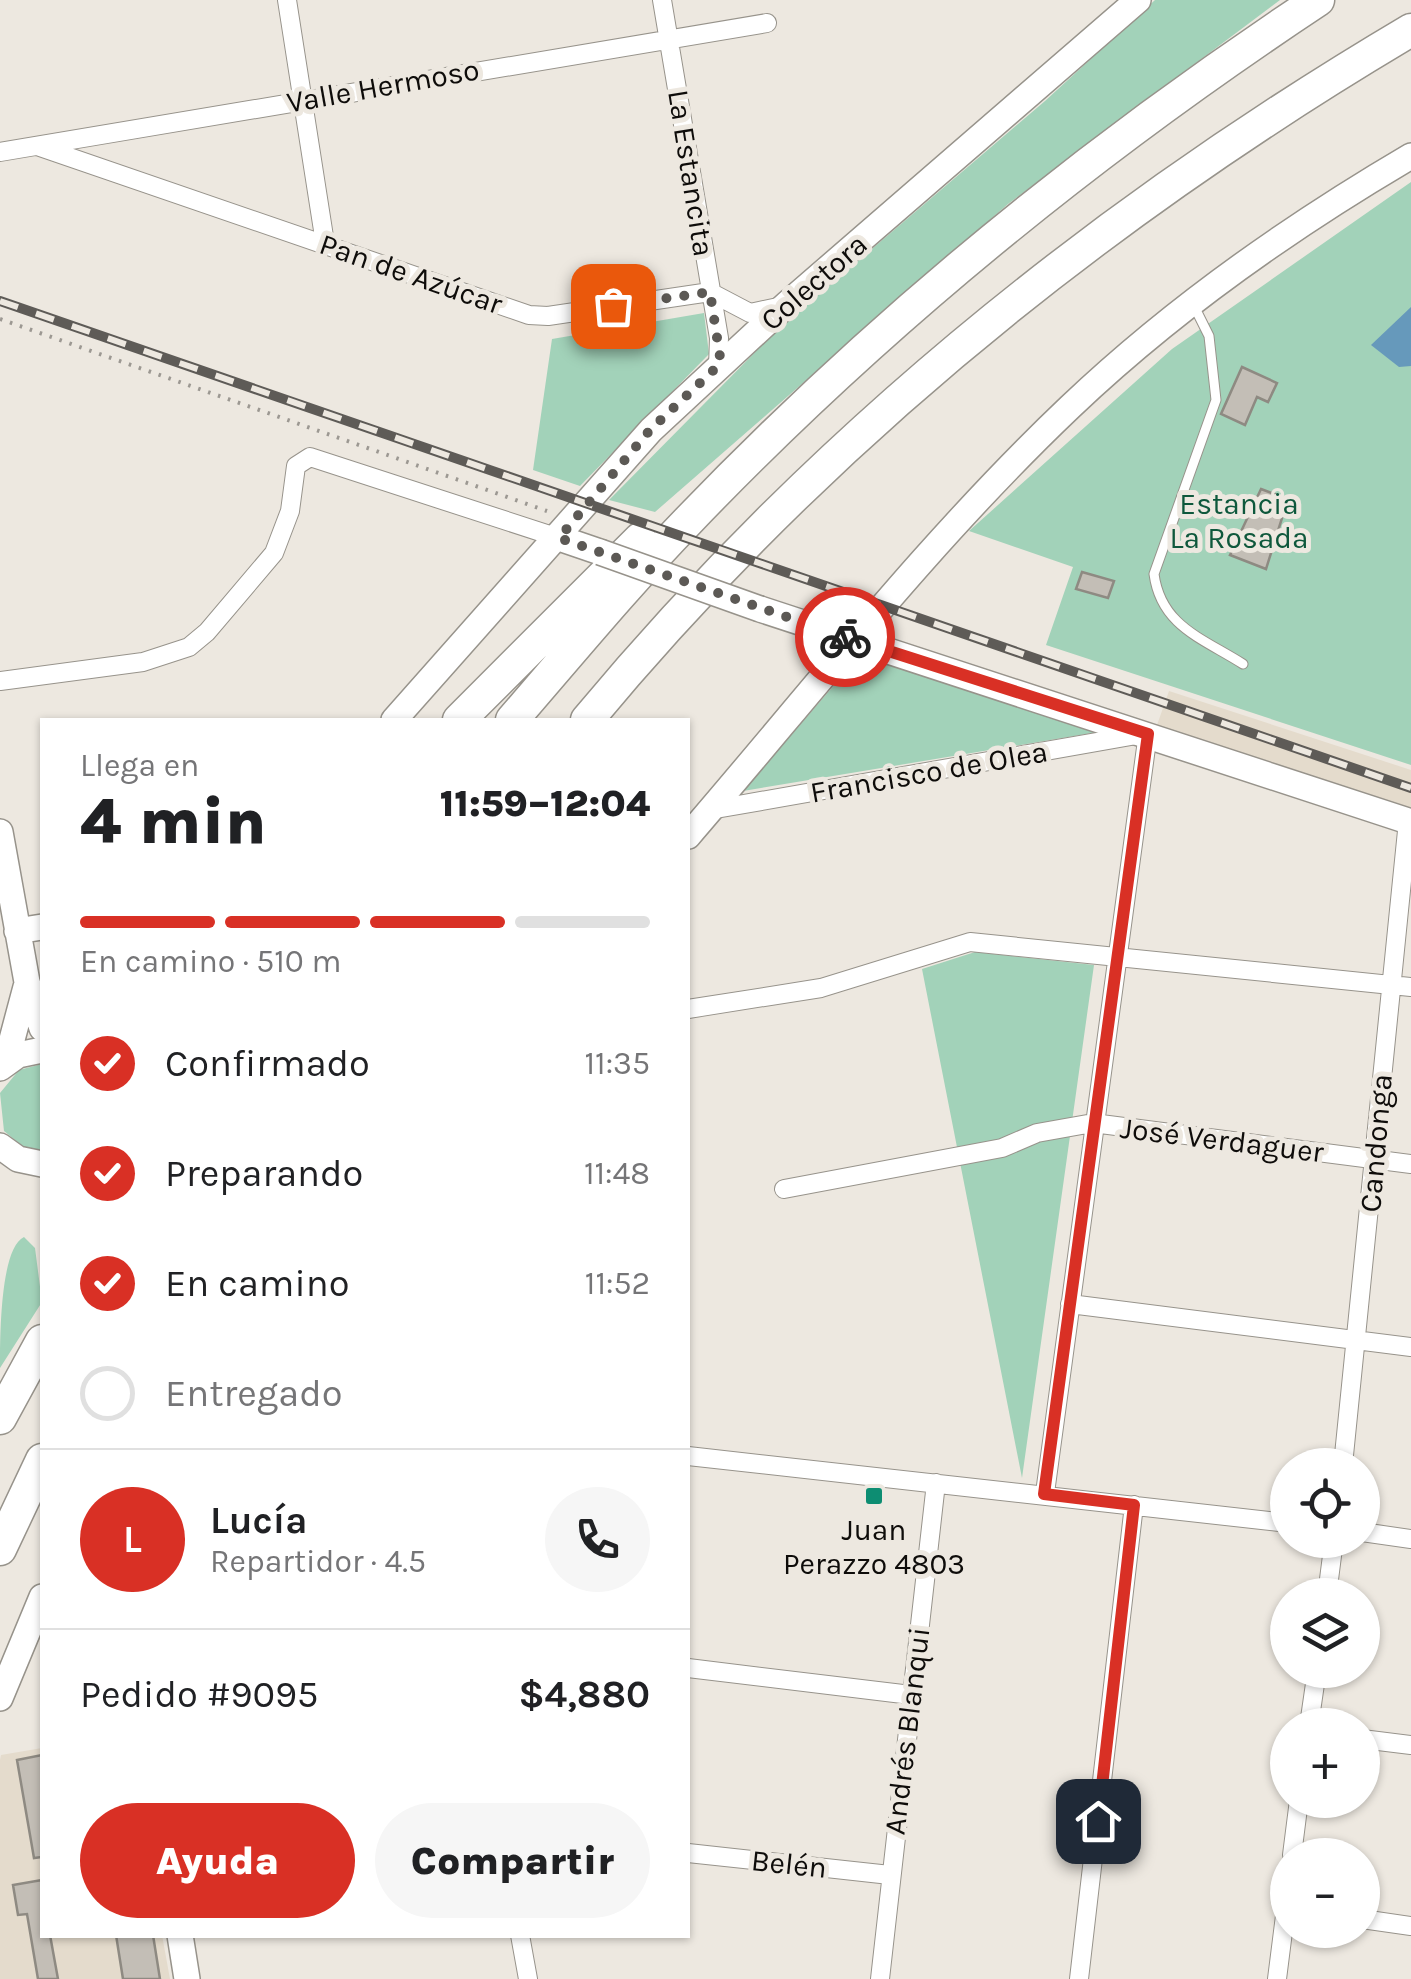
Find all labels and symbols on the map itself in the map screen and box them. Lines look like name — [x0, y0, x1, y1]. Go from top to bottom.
street label: Valle Hermoso — [284, 51, 482, 121]
street label: La Estancita — [660, 87, 722, 259]
street label: Pan de Azúcar — [315, 226, 507, 322]
street label: Colectora — [753, 226, 875, 338]
pin — [571, 264, 656, 349]
park label: Estancia La Rosada — [1169, 486, 1309, 556]
courier — [795, 587, 895, 687]
street label: Francisco de Olea — [808, 733, 1050, 811]
street label: Candonga — [1352, 1072, 1400, 1214]
street label: José Verdaguer — [1118, 1110, 1326, 1170]
marker: Juan Perazzo 4803 — [863, 1485, 885, 1507]
place label: Juan Perazzo 4803 — [783, 1512, 965, 1582]
street label: Andrés Blanqui — [876, 1625, 938, 1837]
pin — [1056, 1779, 1141, 1864]
street label: Belén — [749, 1842, 829, 1886]

